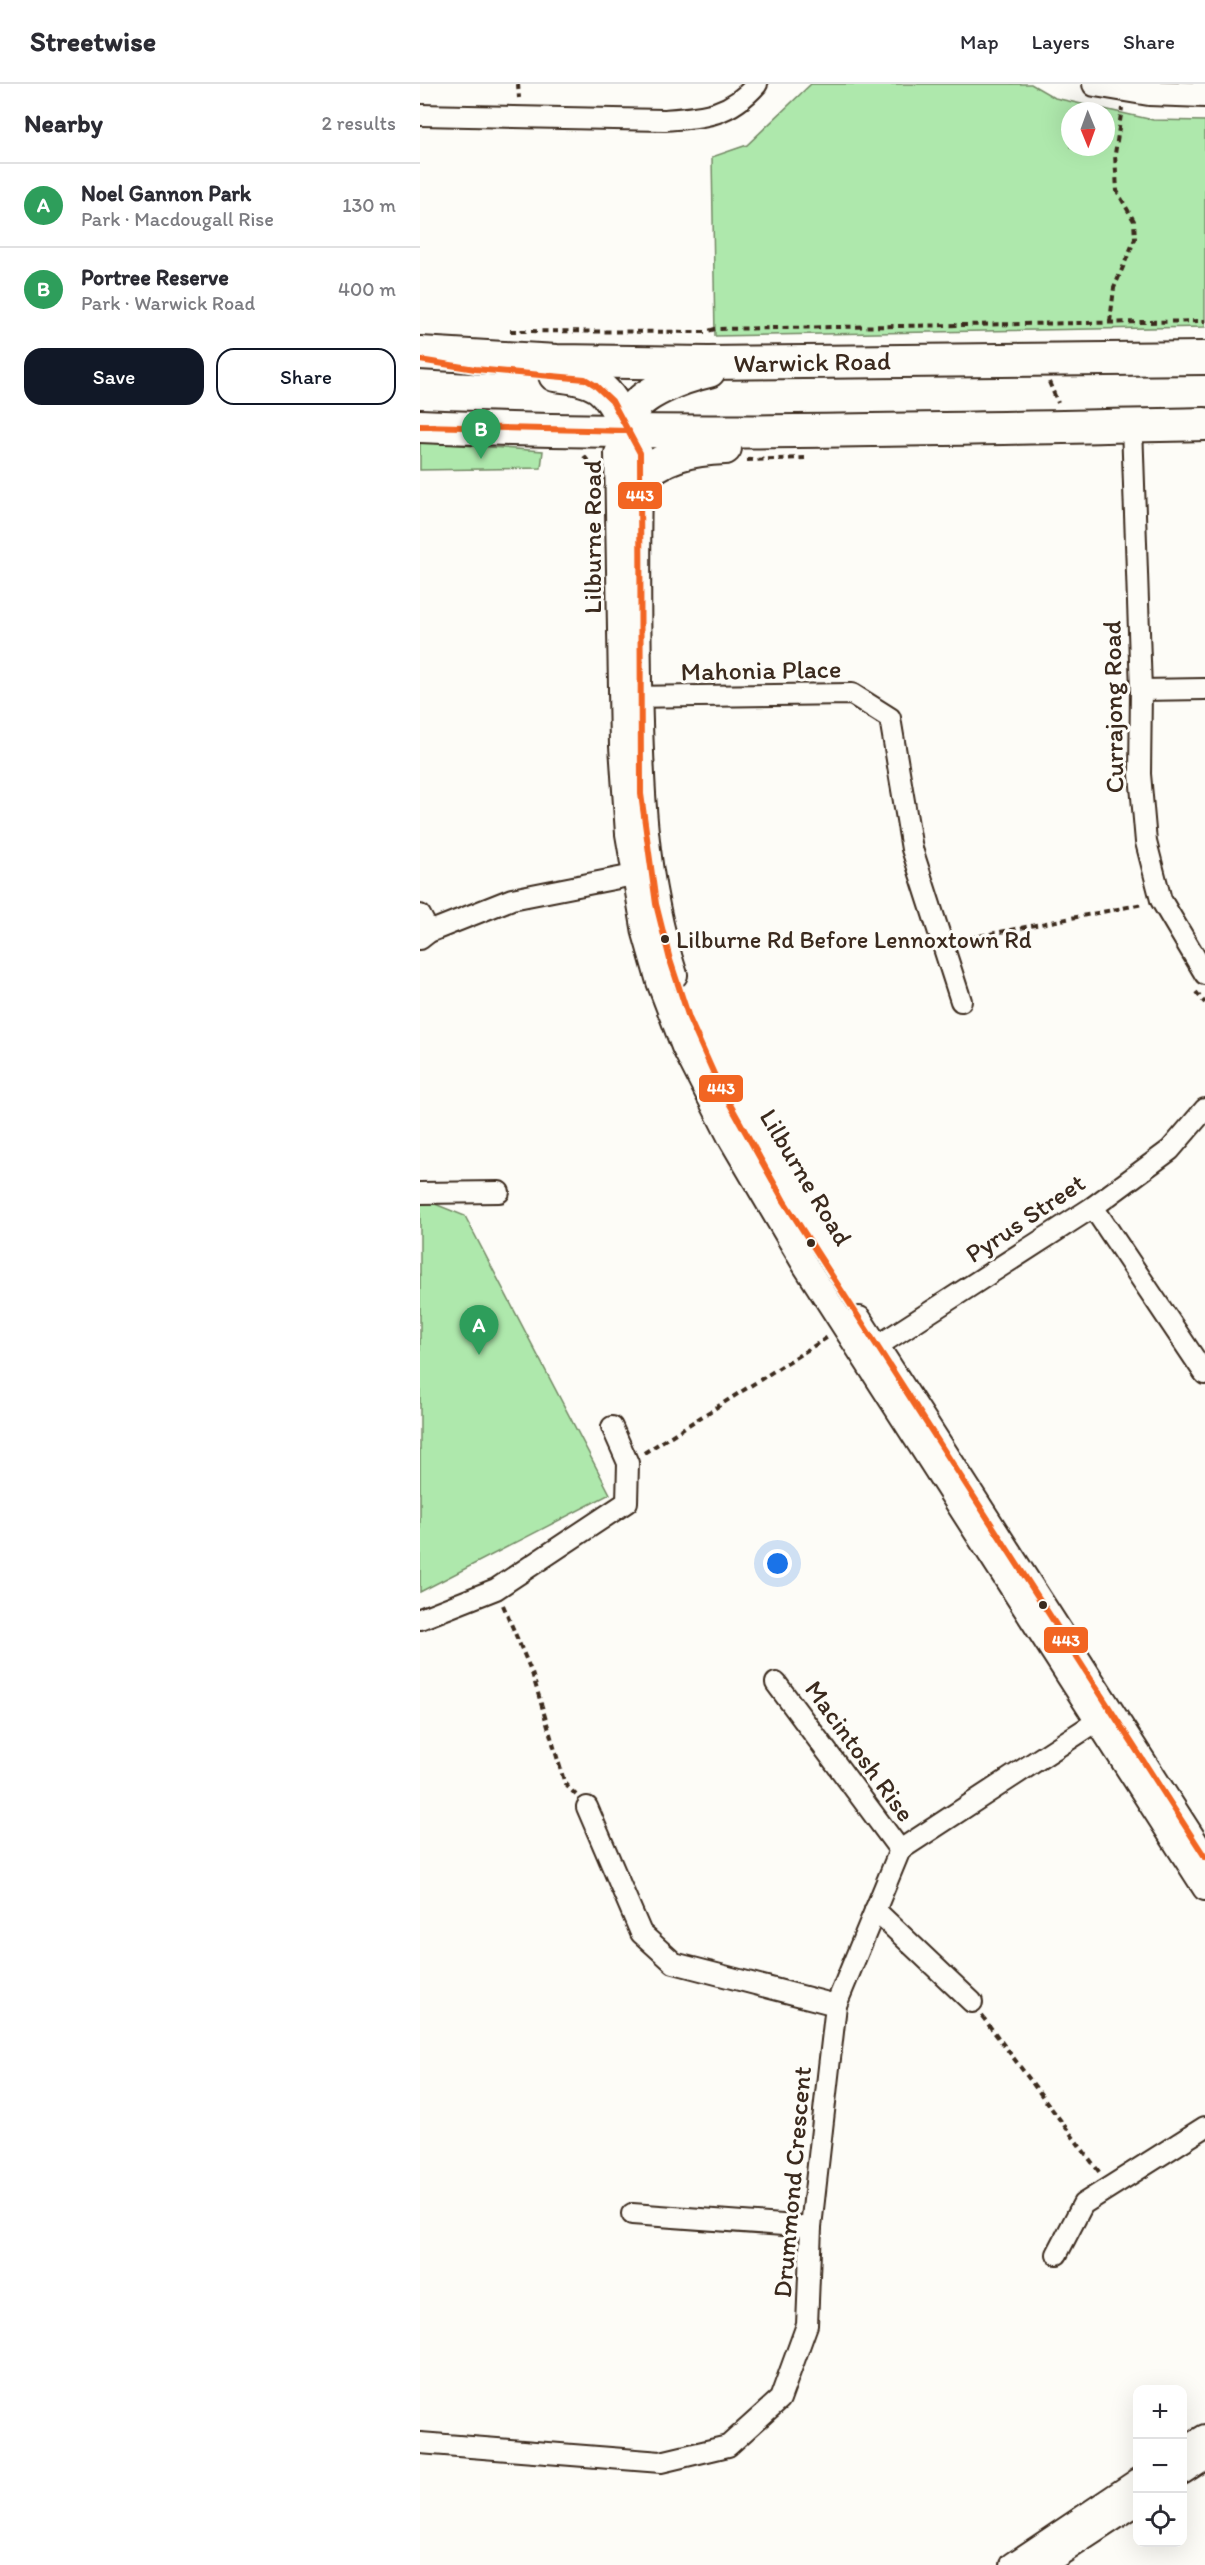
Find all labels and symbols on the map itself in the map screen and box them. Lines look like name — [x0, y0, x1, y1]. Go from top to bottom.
north arrow — [1061, 102, 1115, 156]
street label: Warwick Road — [733, 345, 891, 379]
pin: B — [462, 410, 500, 459]
street label: Lilburne Road — [576, 460, 608, 614]
line badge: 443 — [617, 481, 663, 510]
text: 443 — [626, 486, 654, 505]
street label: Currajong Road — [1095, 620, 1131, 794]
street label: Mahonia Place — [680, 653, 842, 687]
place label: Lilburne Rd Before Lennoxtown Rd — [676, 925, 1032, 954]
marker: Lilburne Rd Before Lennoxtown Rd — [659, 933, 671, 945]
line badge: 443 — [698, 1074, 744, 1103]
text: 443 — [707, 1079, 735, 1098]
street label: Lilburne Road — [753, 1103, 859, 1251]
street label: Pyrus Street — [959, 1166, 1091, 1270]
unlabelled marker — [805, 1237, 817, 1249]
pin: A — [460, 1306, 498, 1355]
your location — [763, 1549, 792, 1578]
unlabelled marker — [1037, 1599, 1049, 1611]
line badge: 443 — [1043, 1626, 1089, 1654]
text: 443 — [1052, 1631, 1080, 1650]
street label: Macintosh Rise — [798, 1674, 922, 1828]
street label: Drummond Crescent — [766, 2065, 818, 2299]

